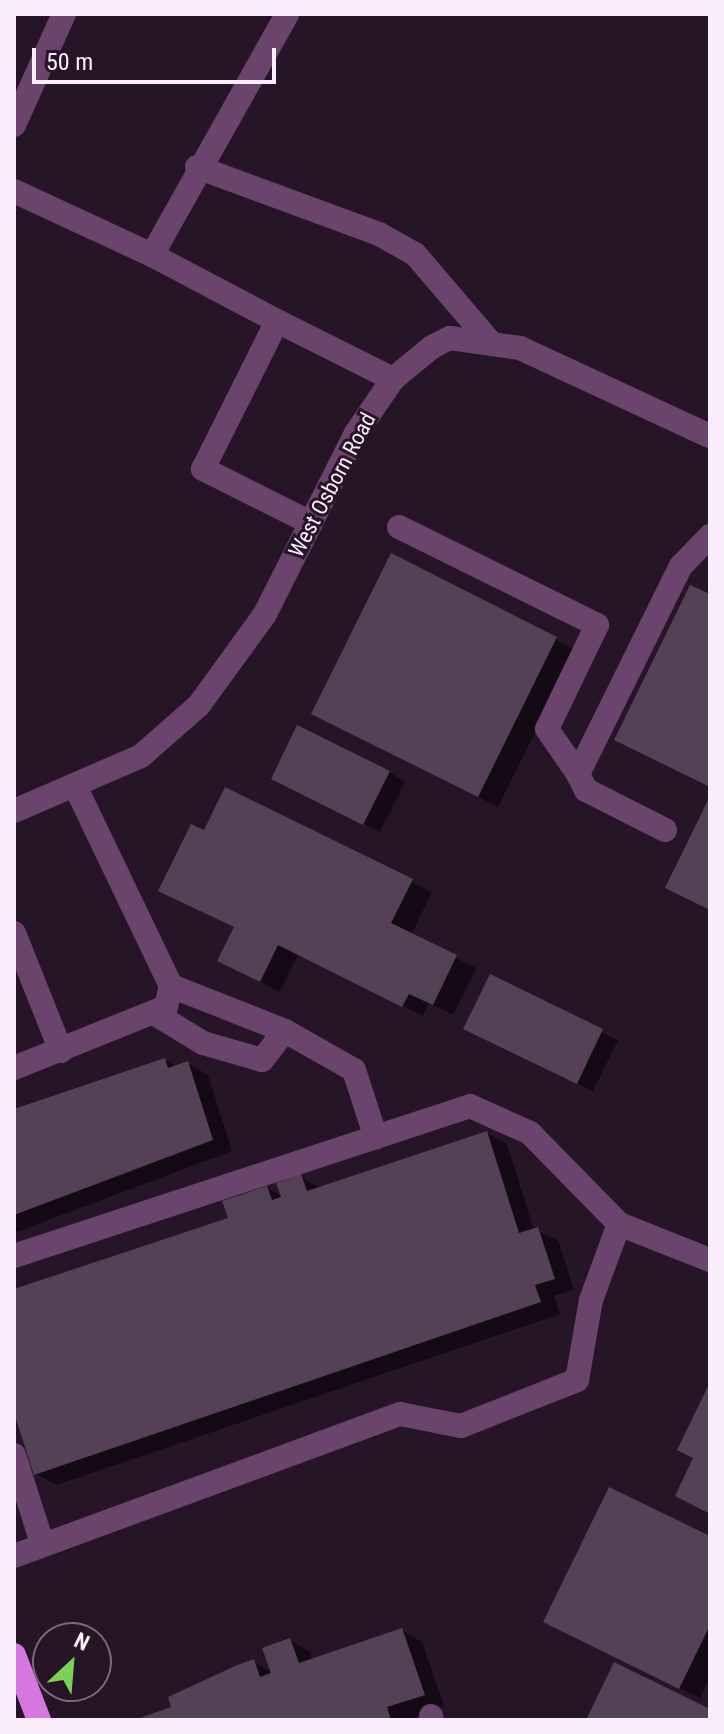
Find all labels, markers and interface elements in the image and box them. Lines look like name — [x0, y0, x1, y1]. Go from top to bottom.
scale bar — [36, 32, 280, 82]
text: 50 m — [46, 48, 93, 76]
street label: West Osborn Road — [283, 408, 381, 562]
north arrow — [32, 1622, 112, 1702]
text: N — [70, 1628, 93, 1656]

